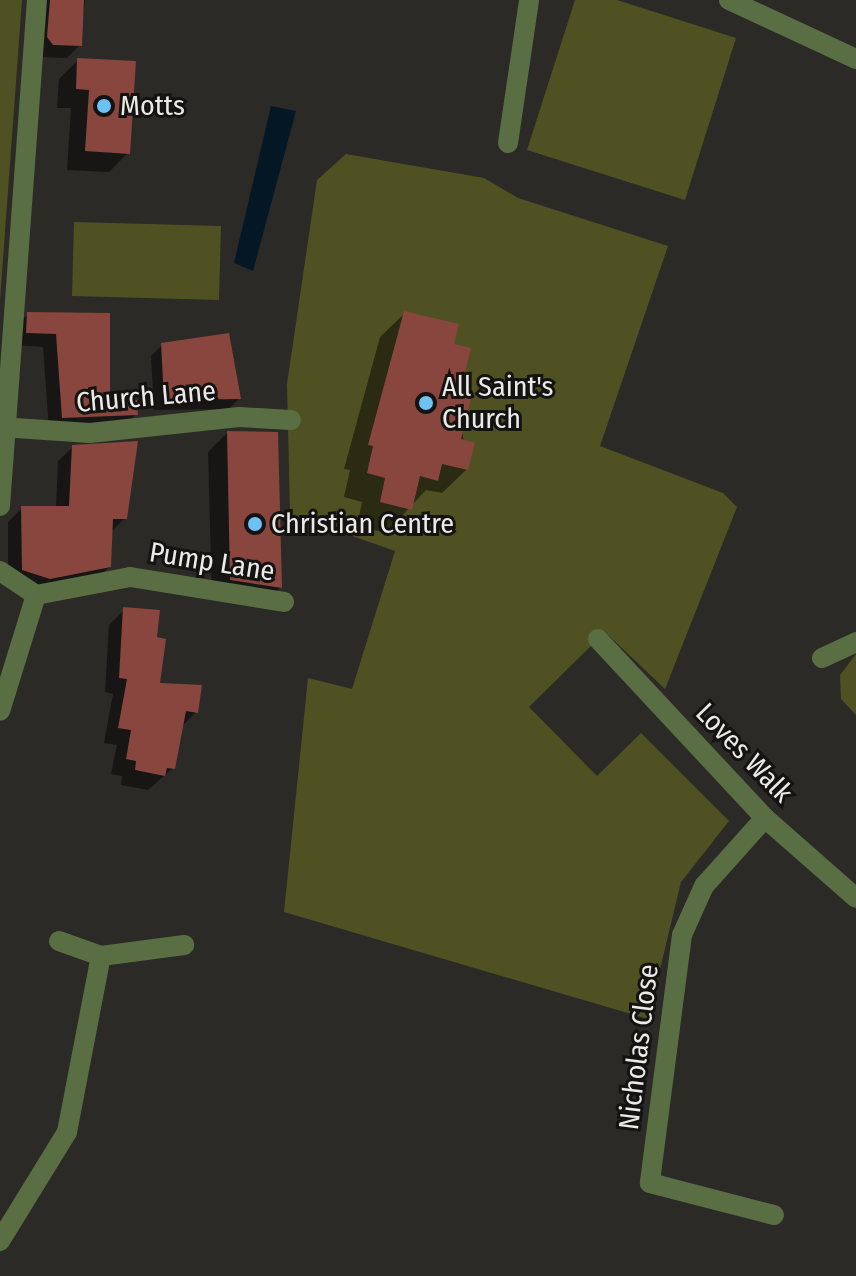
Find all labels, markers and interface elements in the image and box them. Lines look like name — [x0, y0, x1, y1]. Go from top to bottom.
place label: Motts — [120, 89, 185, 123]
marker: Motts — [95, 97, 113, 115]
place label: All Saint's Church — [442, 370, 554, 436]
street label: Church Lane — [75, 374, 217, 420]
marker: All Saint's Church — [417, 394, 435, 412]
place label: Christian Centre — [271, 507, 454, 541]
marker: Christian Centre — [246, 515, 264, 533]
street label: Pump Lane — [147, 536, 277, 588]
street label: Loves Walk — [688, 696, 800, 810]
street label: Nicholas Close — [612, 962, 666, 1132]

